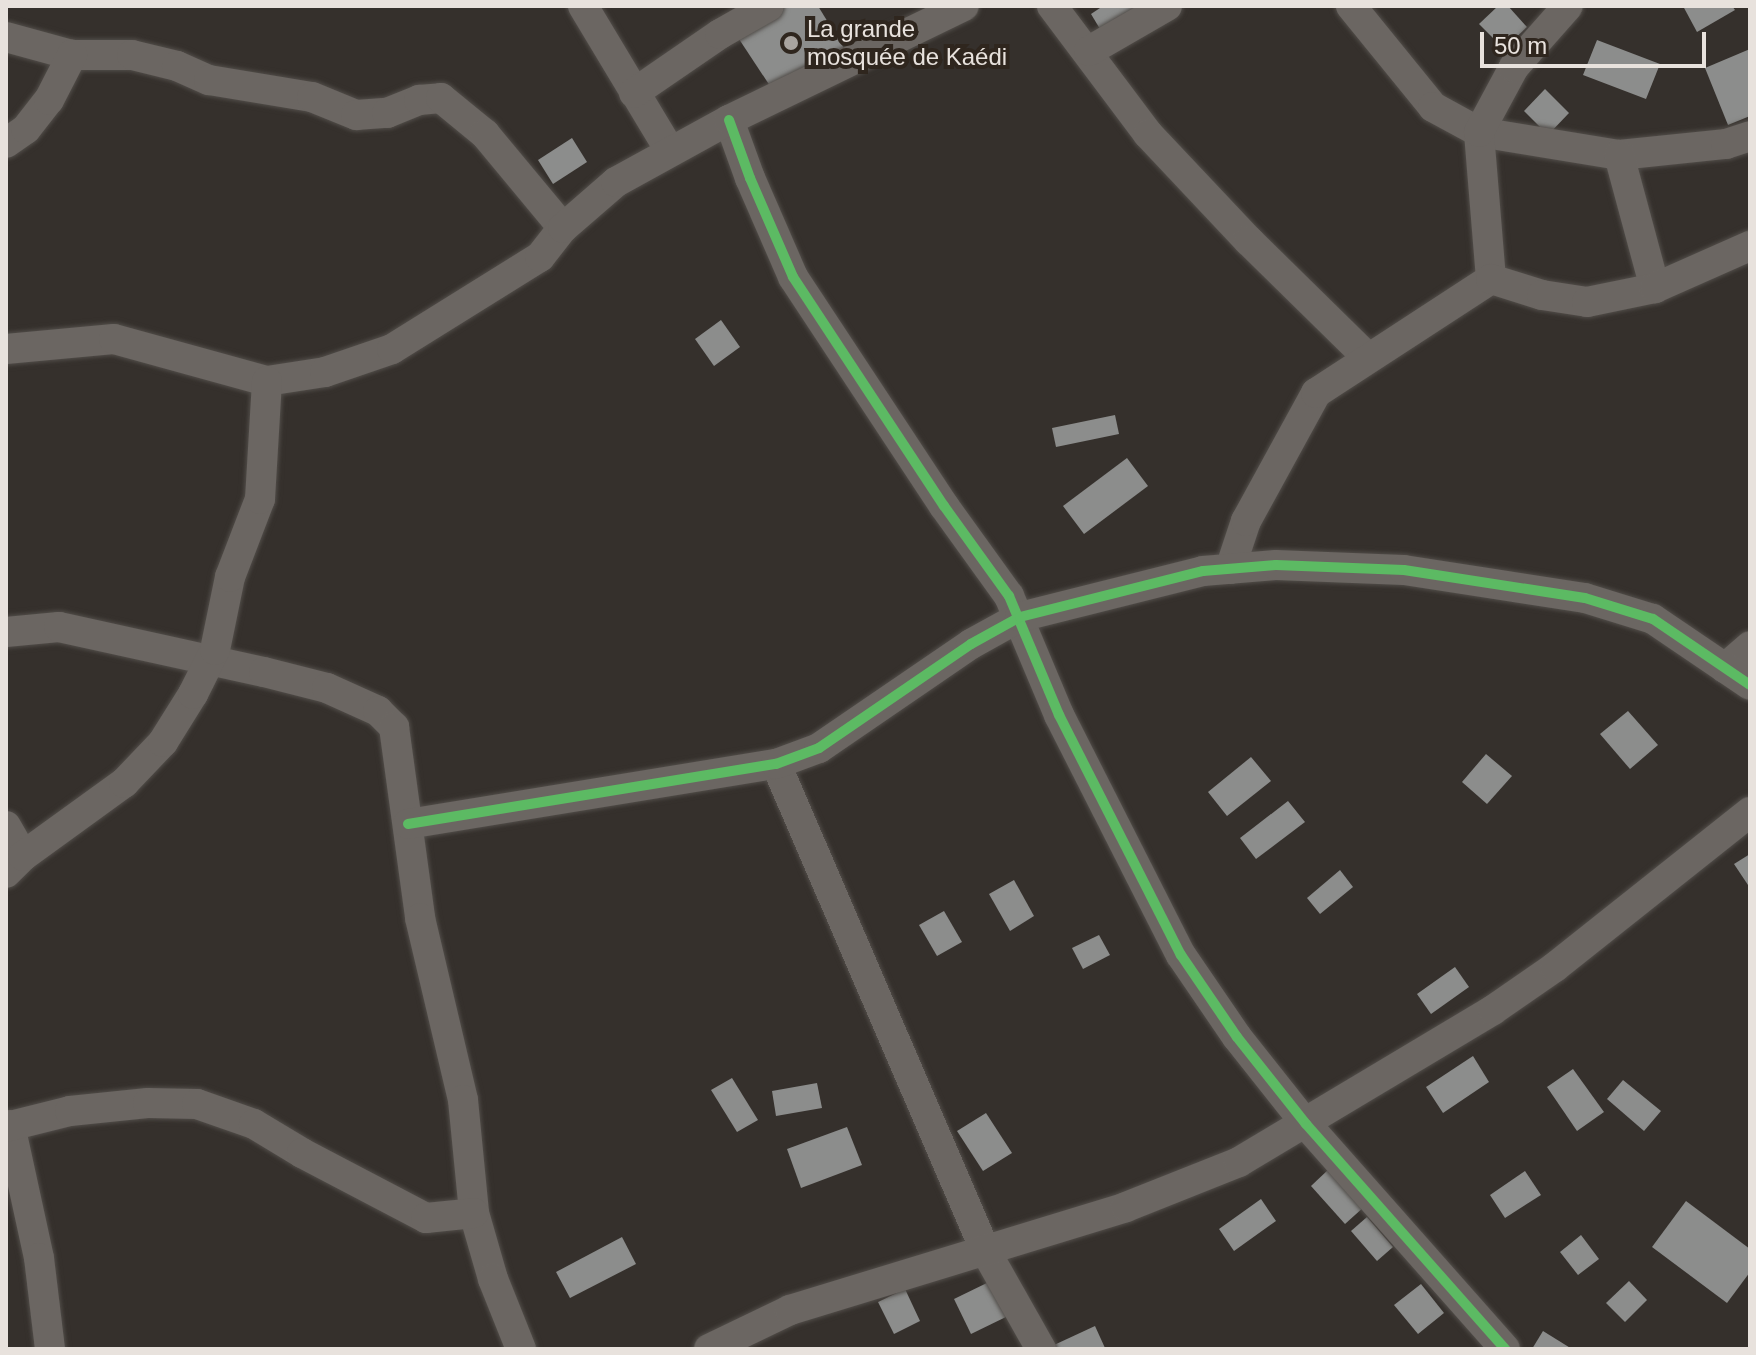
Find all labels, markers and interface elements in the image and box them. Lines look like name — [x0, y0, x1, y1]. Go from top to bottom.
place label: La grande mosquée de Kaédi — [807, 15, 1007, 71]
scale bar — [1484, 16, 1710, 66]
text: 50 m — [1494, 32, 1547, 59]
marker: La grande mosquée de Kaédi — [782, 34, 800, 52]

